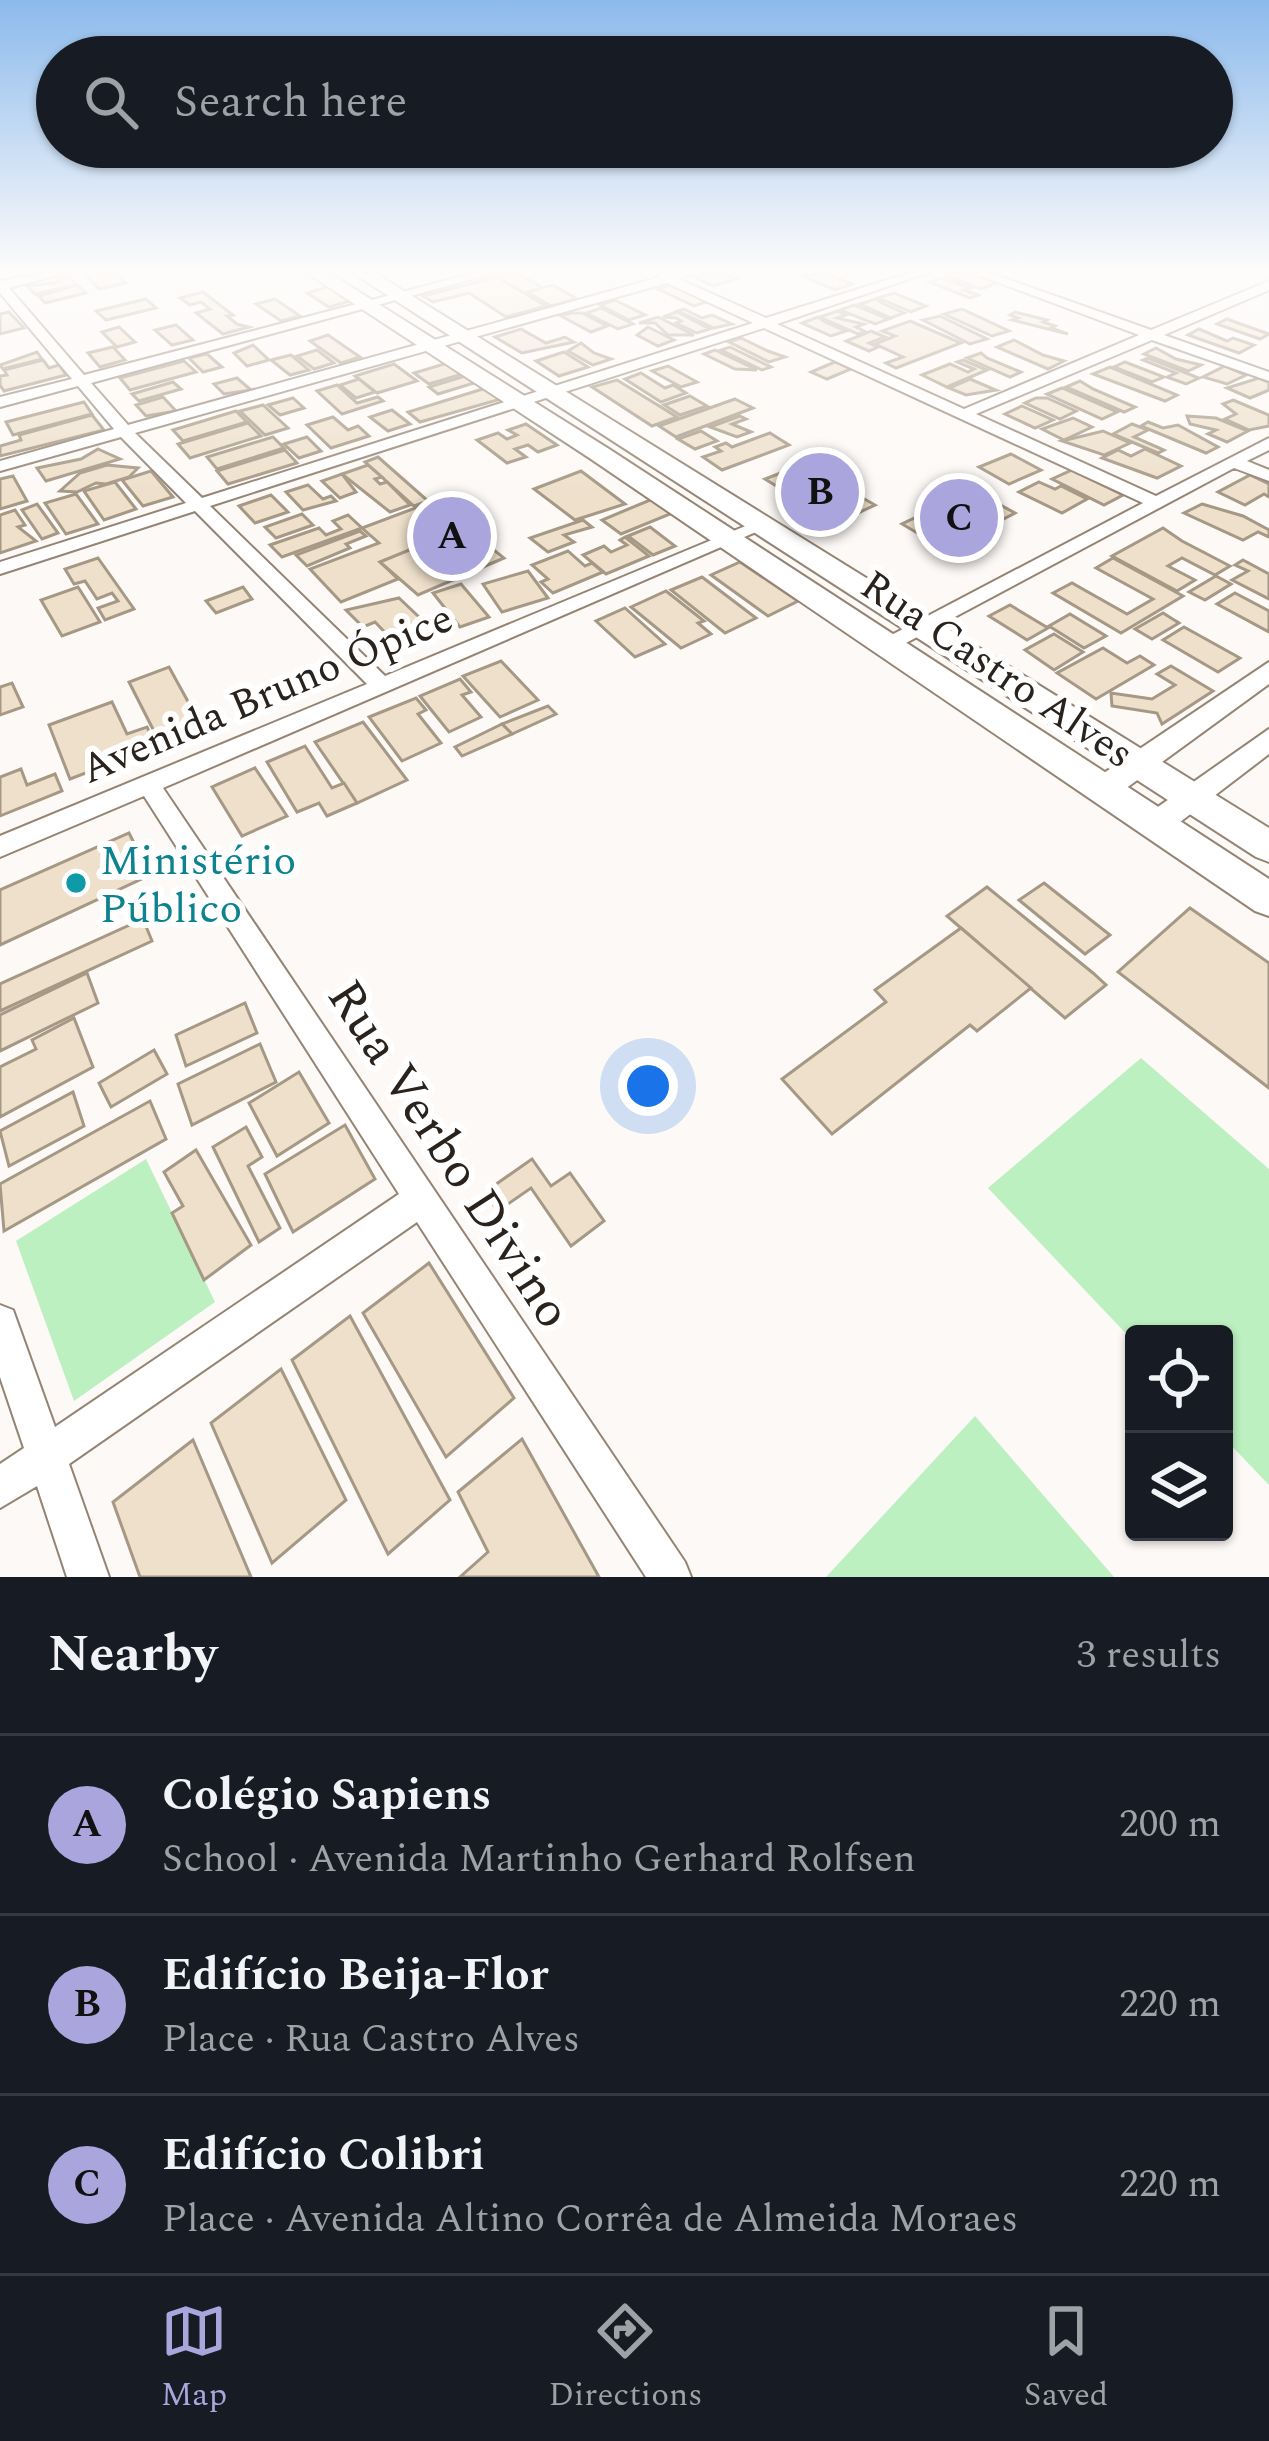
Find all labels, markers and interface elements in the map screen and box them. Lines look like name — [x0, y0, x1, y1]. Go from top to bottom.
search box — [36, 36, 1233, 168]
text: Search here — [174, 68, 407, 137]
icon: search — [78, 69, 144, 135]
pin: B — [781, 447, 859, 537]
pin: C — [920, 473, 998, 563]
pin: A — [413, 491, 491, 581]
street label: Rua Castro Alves — [847, 555, 1146, 785]
street label: Avenida Bruno Ópice — [71, 587, 463, 801]
place label: Ministério Público — [100, 830, 296, 941]
marker: Ministério Público — [63, 870, 89, 896]
street label: Rua Verbo Divino — [306, 965, 591, 1345]
your location — [618, 1056, 678, 1116]
map controls — [1125, 1325, 1233, 1541]
button: locate — [1125, 1325, 1233, 1433]
button: layers — [1125, 1433, 1233, 1541]
text: Nearby — [48, 1616, 217, 1694]
text: 3 results — [1077, 1626, 1221, 1685]
text: Colégio Sapiens — [162, 1761, 491, 1830]
text: A — [72, 1795, 102, 1854]
text: 200 m — [1119, 1795, 1221, 1854]
text: School · Avenida Martinho Gerhard Rolfsen — [162, 1830, 916, 1889]
text: Edifício Beija-Flor — [162, 1941, 549, 2010]
text: B — [73, 1975, 101, 2034]
text: 220 m — [1119, 1975, 1221, 2034]
text: Place · Rua Castro Alves — [162, 2010, 580, 2069]
text: Edifício Colibri — [162, 2121, 485, 2190]
text: C — [73, 2155, 101, 2214]
text: 220 m — [1119, 2155, 1221, 2214]
text: Place · Avenida Altino Corrêa de Almeida Moraes — [162, 2190, 1018, 2249]
tab: Map — [161, 2298, 227, 2420]
tab: Directions — [548, 2298, 702, 2420]
tab: Saved — [1024, 2298, 1108, 2420]

